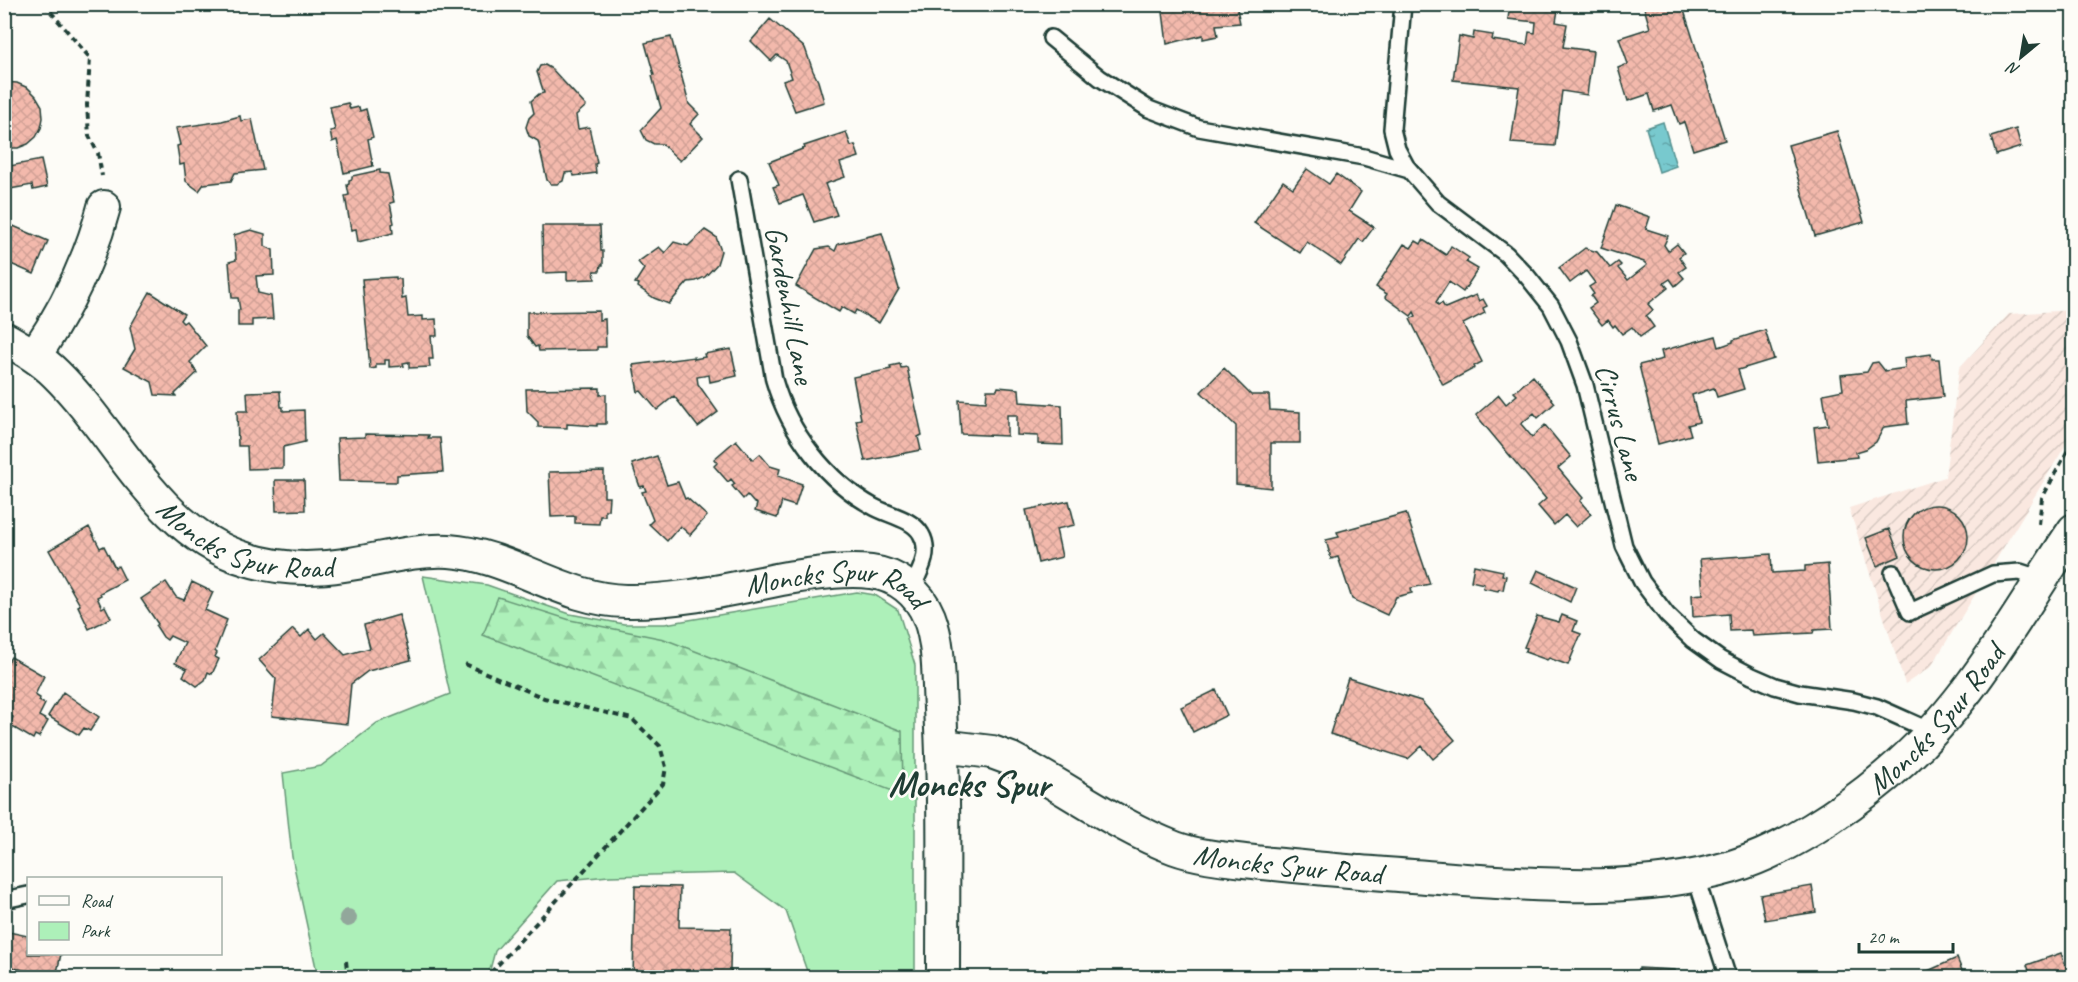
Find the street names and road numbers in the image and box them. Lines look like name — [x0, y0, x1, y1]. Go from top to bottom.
street label: Gardenhill Lane — [756, 223, 824, 389]
street label: Cirrus Lane — [1586, 360, 1654, 486]
street label: Moncks Spur Road — [149, 490, 339, 587]
street label: Moncks Spur Road — [742, 552, 940, 619]
street label: Moncks Spur Road — [1859, 633, 2015, 803]
street label: Moncks Spur Road — [1191, 835, 1388, 893]

